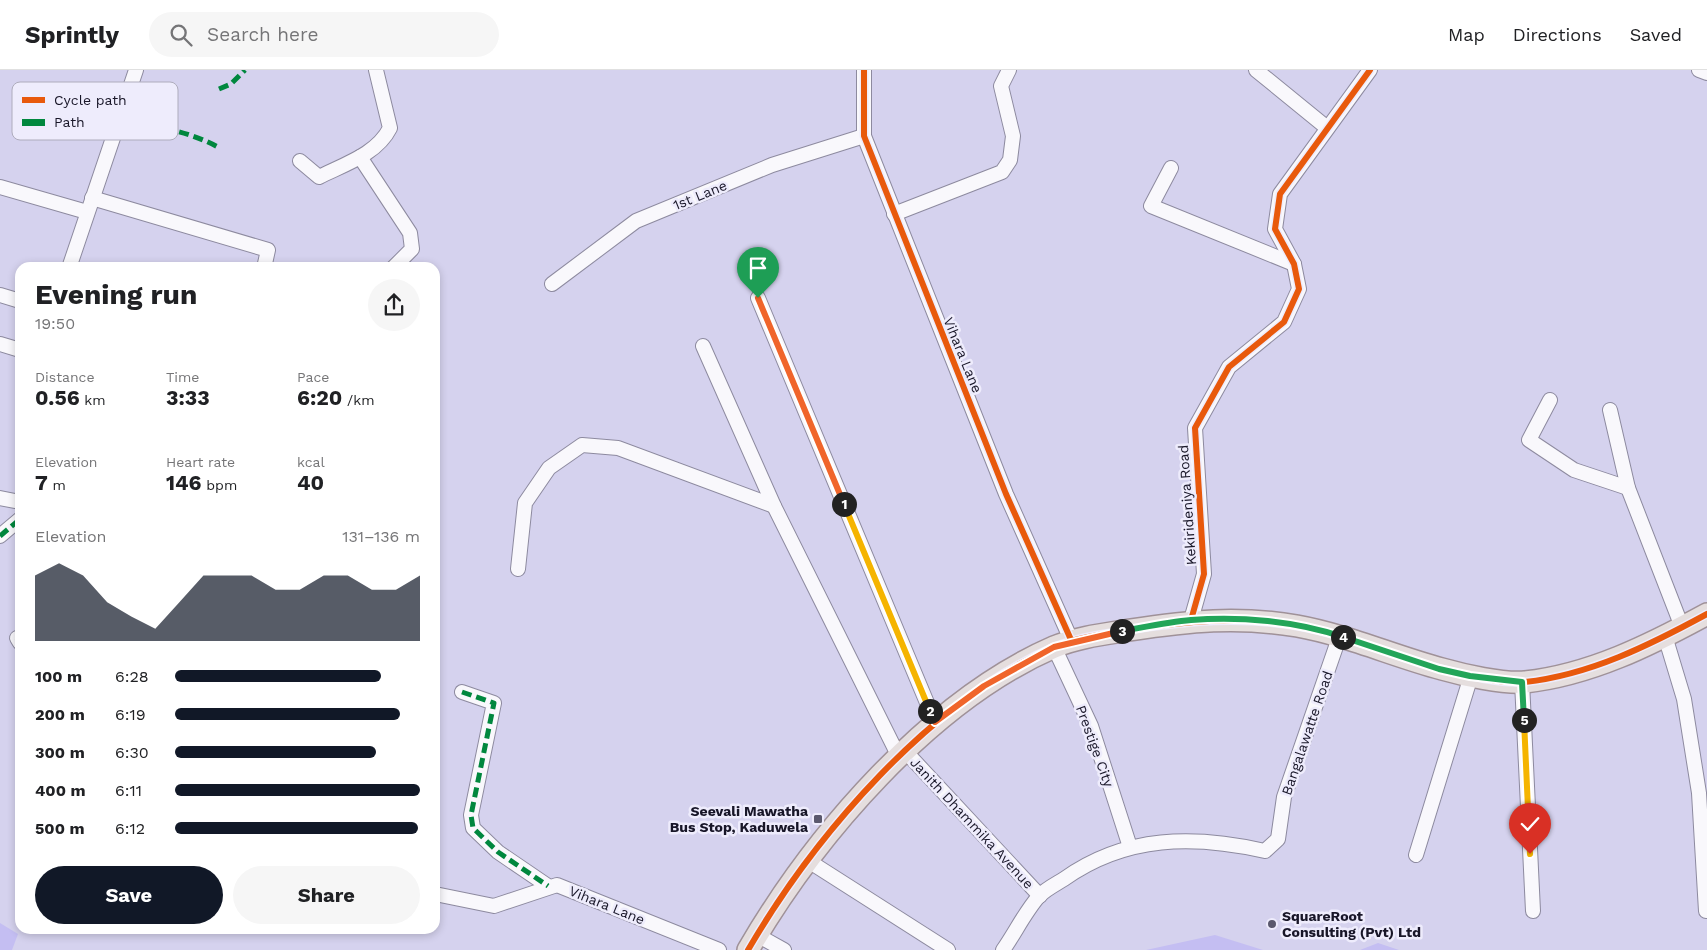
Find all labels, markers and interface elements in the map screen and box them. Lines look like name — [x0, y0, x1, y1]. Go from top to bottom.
search box — [149, 12, 499, 57]
text: Sprintly — [25, 21, 119, 49]
icon: search — [167, 21, 195, 49]
text: Search here — [207, 23, 318, 46]
text: Map — [1448, 24, 1485, 45]
text: Directions — [1513, 24, 1602, 45]
text: Saved — [1630, 24, 1682, 45]
legend — [12, 82, 178, 140]
text: Cycle path — [54, 92, 127, 108]
text: Path — [54, 114, 85, 130]
street label: 1st Lane — [671, 177, 729, 213]
pin — [737, 247, 779, 298]
icon: arrive — [744, 254, 772, 282]
text: Evening run — [35, 278, 197, 311]
button: share — [368, 279, 420, 331]
text: 19:50 — [35, 314, 75, 333]
street label: Vihara Lane — [941, 315, 985, 395]
text: Distance — [35, 369, 95, 385]
text: Time — [166, 369, 199, 385]
text: Pace — [297, 369, 329, 385]
text: 0.56 — [35, 385, 80, 410]
text: 3:33 — [166, 385, 210, 410]
text: 6:20 — [297, 385, 342, 410]
text: km — [80, 392, 106, 408]
text: /km — [342, 392, 375, 408]
street label: Kekirideniya Road — [1175, 444, 1199, 566]
text: Elevation — [35, 454, 98, 470]
text: Heart rate — [166, 454, 235, 470]
text: kcal — [297, 454, 325, 470]
text: 7 — [35, 470, 48, 495]
text: 146 — [166, 470, 202, 495]
text: 40 — [297, 470, 324, 495]
text: m — [48, 477, 66, 493]
text: bpm — [202, 477, 237, 493]
pin: 1 — [832, 492, 856, 516]
text: 1 — [841, 496, 848, 512]
text: Elevation — [35, 527, 106, 546]
text: 131–136 m — [342, 527, 420, 546]
pin: 3 — [1110, 618, 1134, 644]
text: 3 — [1118, 623, 1127, 639]
pin: 4 — [1330, 624, 1356, 650]
text: 4 — [1339, 629, 1348, 645]
text: 100 m — [35, 667, 82, 686]
text: 6:28 — [115, 667, 149, 686]
street label: Bangalawatte Road — [1278, 669, 1336, 797]
pin: 2 — [918, 698, 942, 724]
text: 2 — [926, 703, 935, 719]
street label: Prestige City — [1073, 703, 1117, 790]
text: 200 m — [35, 705, 85, 724]
text: 6:19 — [115, 705, 146, 724]
pin: 5 — [1512, 708, 1536, 732]
text: 5 — [1520, 712, 1529, 728]
text: 300 m — [35, 743, 85, 762]
text: 6:30 — [115, 743, 149, 762]
street label: Janith Dhammika Avenue — [907, 754, 1037, 892]
text: 400 m — [35, 781, 86, 800]
text: 6:11 — [115, 781, 142, 800]
place label: Seevali Mawatha Bus Stop, Kaduwela — [670, 803, 809, 835]
pin — [1509, 803, 1551, 854]
icon: check — [1516, 810, 1544, 838]
marker: Seevali Mawatha Bus Stop, Kaduwela — [812, 813, 824, 825]
text: 500 m — [35, 819, 85, 838]
text: 6:12 — [115, 819, 145, 838]
button: Save — [35, 866, 223, 924]
button: Share — [233, 866, 420, 924]
street label: Vihara Lane — [567, 883, 647, 927]
place label: SquareRoot Consulting (Pvt) Ltd — [1282, 908, 1421, 940]
marker: SquareRoot Consulting (Pvt) Ltd — [1266, 918, 1278, 930]

